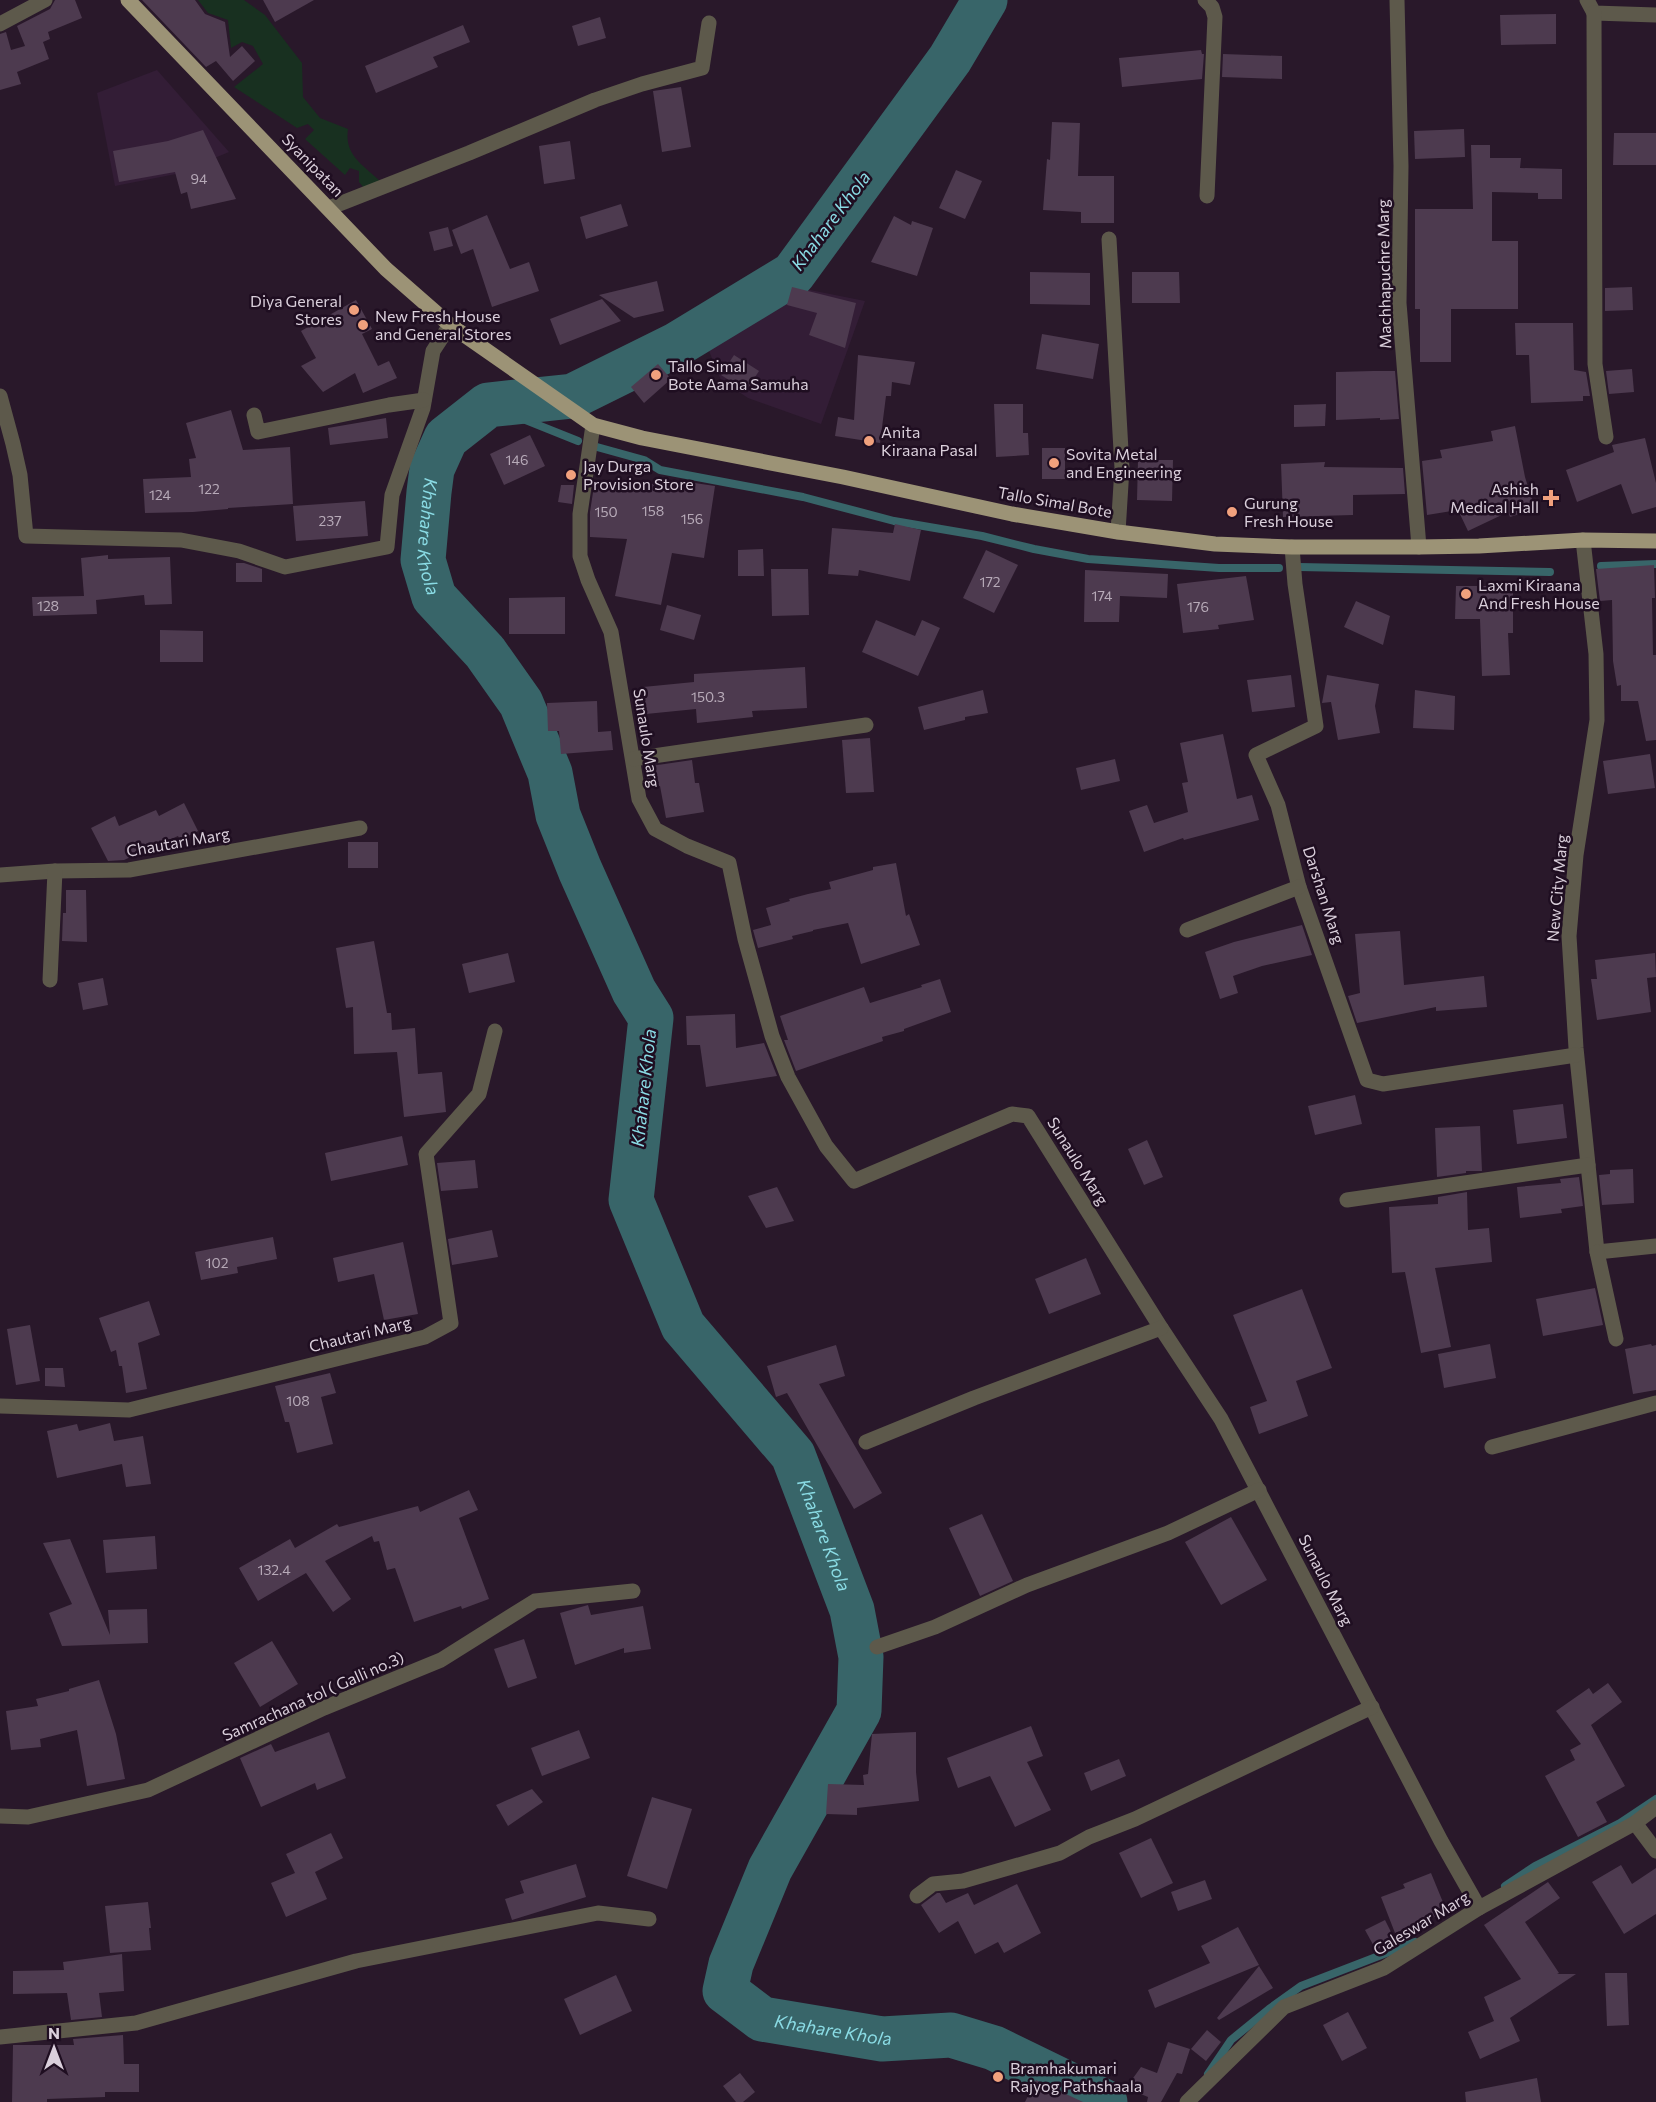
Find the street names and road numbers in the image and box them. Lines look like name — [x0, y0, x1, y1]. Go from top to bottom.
street label: Syanipatan — [278, 129, 348, 200]
street label: Machhapuchre Marg — [1373, 199, 1394, 349]
street label: Tallo Simal Bote — [997, 482, 1114, 521]
street label: Sunaulo Marg — [630, 687, 665, 789]
street label: Chautari Marg — [125, 823, 231, 860]
street label: New City Marg — [1542, 833, 1571, 942]
street label: Darshan Marg — [1300, 843, 1349, 947]
street label: Sunaulo Marg — [1044, 1113, 1113, 1208]
street label: Chautari Marg — [307, 1312, 413, 1355]
street label: Sunaulo Marg — [1295, 1531, 1358, 1629]
street label: Samrachana tol ( Galli no.3) — [219, 1647, 407, 1744]
street label: Galeswar Marg — [1369, 1886, 1473, 1959]

